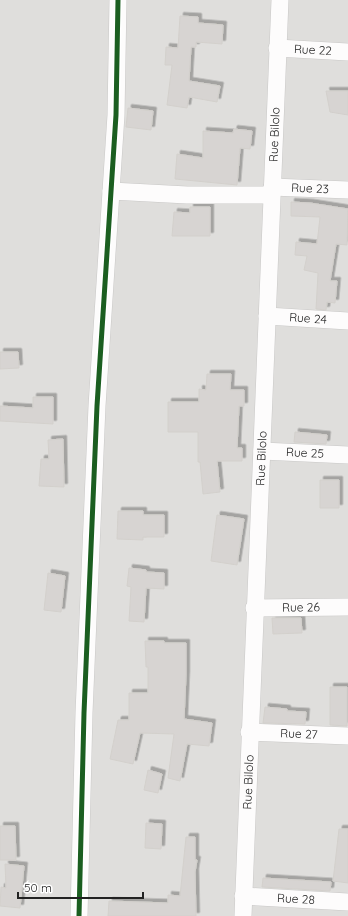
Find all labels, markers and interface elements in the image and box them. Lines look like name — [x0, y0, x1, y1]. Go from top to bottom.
street label: Rue 22 — [294, 41, 333, 58]
street label: Rue Bilolo — [265, 107, 283, 162]
street label: Rue 23 — [291, 180, 329, 196]
street label: Rue 24 — [289, 309, 327, 327]
street label: Rue Bilolo — [252, 431, 270, 486]
street label: Rue 25 — [286, 444, 324, 461]
street label: Rue 26 — [282, 599, 321, 615]
street label: Rue 27 — [280, 725, 318, 742]
street label: Rue Bilolo — [239, 754, 257, 810]
scale bar — [18, 874, 143, 900]
text: 50 m — [24, 880, 52, 895]
street label: Rue 28 — [277, 890, 315, 907]

